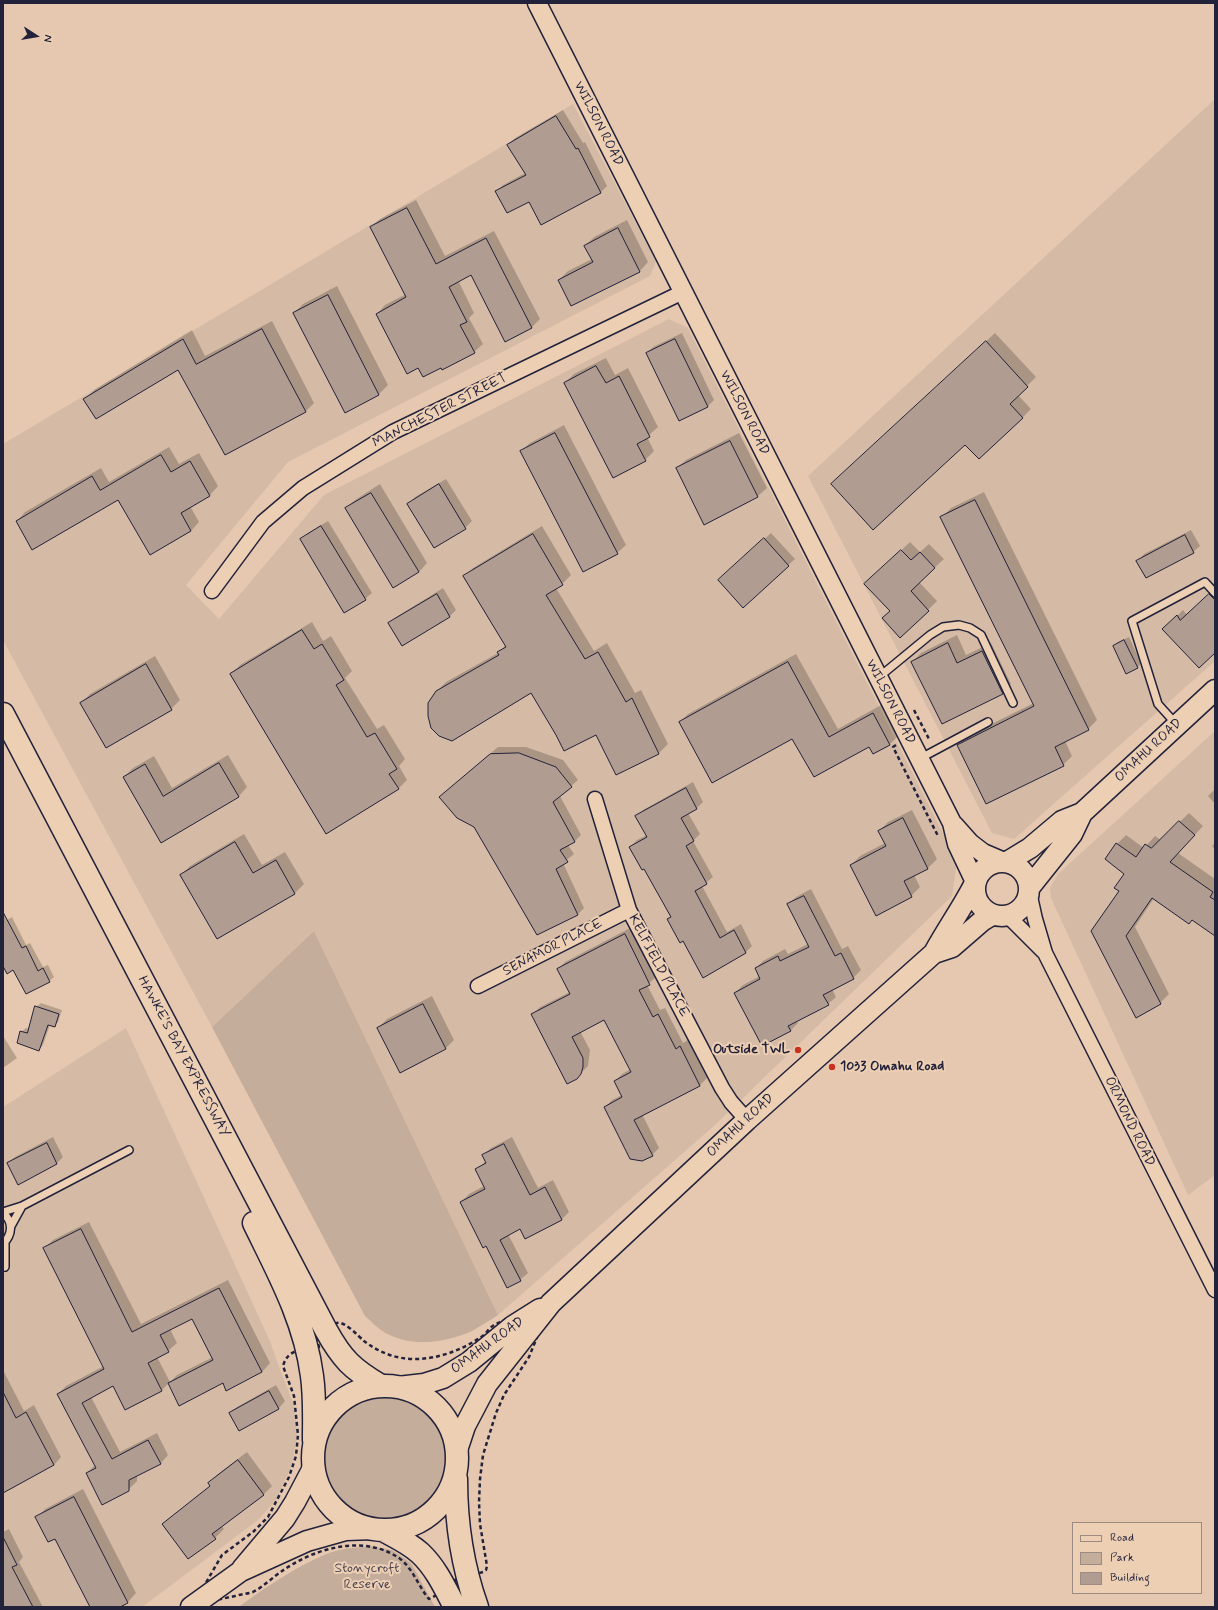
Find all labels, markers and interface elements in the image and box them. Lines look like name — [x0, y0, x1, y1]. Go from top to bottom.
north arrow — [16, 16, 56, 56]
text: N — [40, 33, 55, 44]
street label: WILSON ROAD — [569, 79, 627, 169]
street label: WILSON ROAD — [715, 368, 773, 458]
street label: MANCHESTER STREET — [370, 370, 510, 452]
street label: WILSON ROAD — [861, 657, 919, 747]
street label: OMAHU ROAD — [1112, 715, 1186, 787]
street label: KELFIELD PLACE — [624, 912, 692, 1020]
street label: SENAMOR PLACE — [500, 916, 606, 980]
street label: HAWKE'S BAY EXPRESSWAY — [133, 973, 233, 1141]
place label: Outside TWL — [713, 1042, 790, 1058]
marker: Outside TWL — [793, 1045, 803, 1055]
place label: 1033 Omahu Road — [840, 1059, 944, 1075]
marker: 1033 Omahu Road — [827, 1062, 837, 1072]
street label: ORMOND ROAD — [1100, 1074, 1158, 1170]
street label: OMAHU ROAD — [704, 1090, 778, 1162]
street label: OMAHU ROAD — [448, 1314, 528, 1378]
legend — [1072, 1522, 1202, 1594]
text: Road — [1110, 1530, 1134, 1546]
text: Park — [1110, 1550, 1134, 1566]
park label: Stonycroft Reserve — [334, 1561, 400, 1594]
text: Building — [1110, 1570, 1150, 1586]

